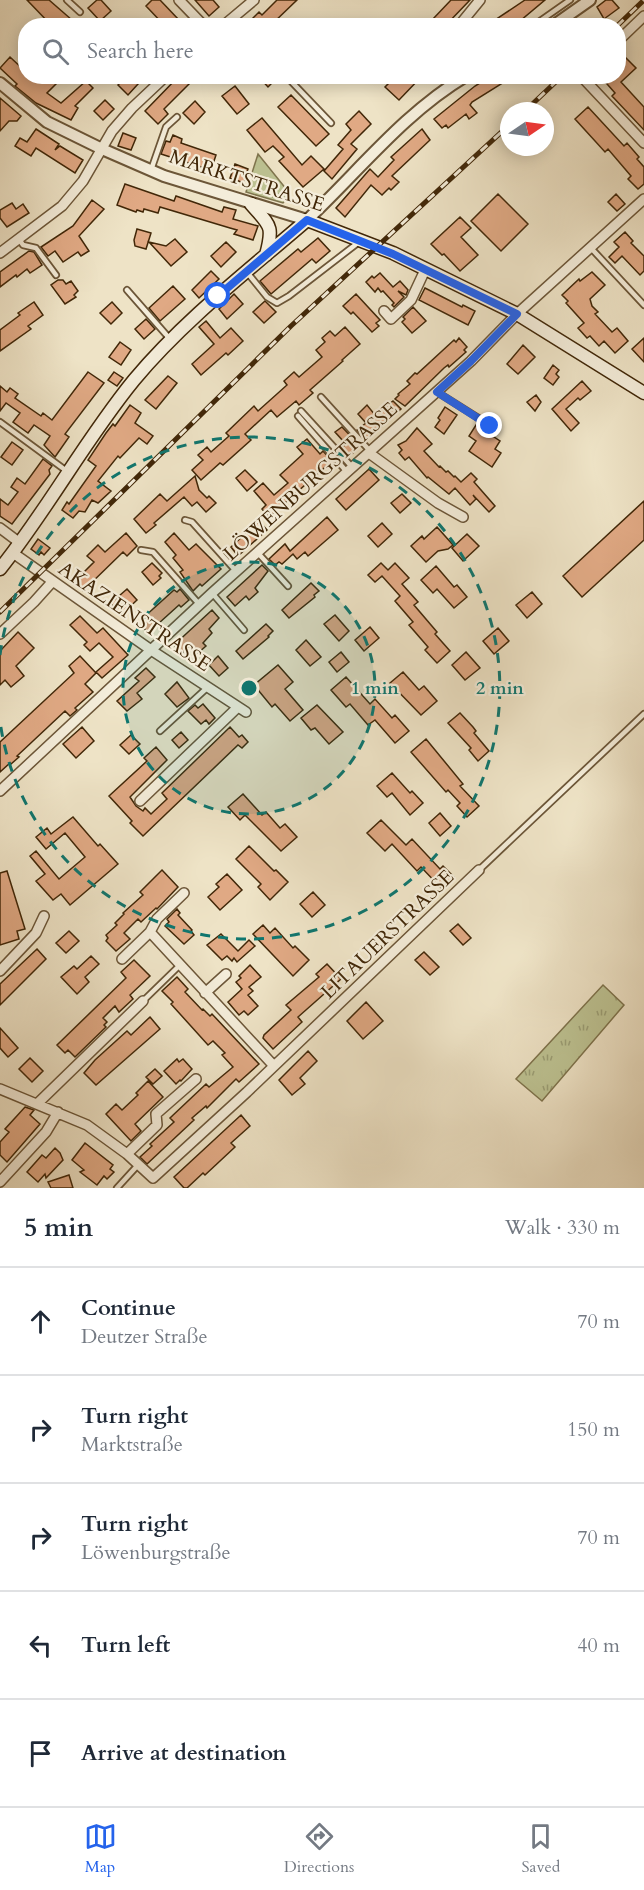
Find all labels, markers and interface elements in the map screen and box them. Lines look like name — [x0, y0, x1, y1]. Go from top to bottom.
search box — [18, 18, 626, 84]
icon: search — [39, 35, 72, 68]
text: Search here — [87, 36, 194, 66]
north arrow — [500, 102, 554, 156]
street label: MARKTSTRASSE — [166, 143, 328, 218]
route start — [204, 282, 230, 308]
street label: LÖWENBURGSTRASSE — [217, 396, 403, 567]
route end — [476, 412, 502, 438]
street label: AKAZIENSTRASSE — [53, 555, 216, 678]
text: 1 min — [351, 676, 399, 701]
text: 2 min — [476, 676, 524, 701]
centre of rings — [239, 678, 259, 698]
street label: LITAUERSTRASSE — [315, 864, 460, 1005]
text: 5 min — [24, 1210, 93, 1245]
text: Walk · 330 m — [505, 1214, 620, 1241]
text: Continue — [81, 1293, 176, 1323]
icon: ahead — [24, 1305, 57, 1338]
text: 70 m — [577, 1308, 620, 1335]
text: Deutzer Straße — [81, 1323, 208, 1350]
text: Turn right — [81, 1401, 188, 1431]
icon: right — [24, 1413, 57, 1446]
text: 150 m — [567, 1416, 620, 1443]
text: Marktstraße — [81, 1431, 183, 1458]
text: Turn right — [81, 1509, 188, 1539]
icon: right — [24, 1521, 57, 1554]
text: 70 m — [577, 1524, 620, 1551]
text: Löwenburgstraße — [81, 1539, 231, 1566]
icon: left — [24, 1629, 57, 1662]
text: Turn left — [81, 1630, 170, 1660]
text: 40 m — [577, 1632, 620, 1659]
icon: arrive — [24, 1737, 57, 1770]
text: Arrive at destination — [81, 1738, 286, 1768]
tab: Map — [84, 1820, 117, 1878]
tab: Directions — [284, 1820, 354, 1878]
tab: Saved — [522, 1820, 560, 1878]

